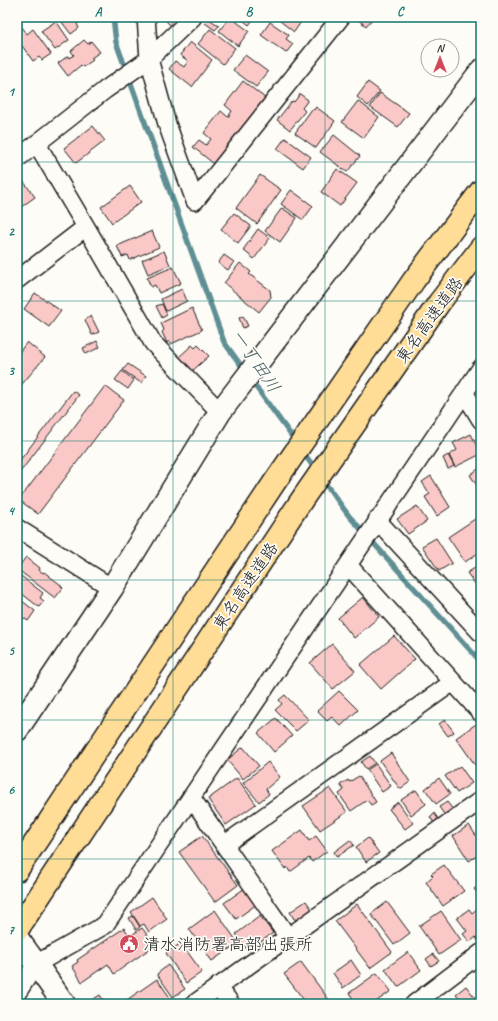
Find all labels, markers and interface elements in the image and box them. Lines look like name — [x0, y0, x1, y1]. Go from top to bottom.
text: A — [95, 4, 103, 20]
text: B — [246, 4, 254, 20]
text: C — [397, 4, 405, 20]
north arrow — [420, 38, 460, 78]
text: N — [437, 41, 446, 55]
text: 1 — [8, 84, 16, 100]
text: 2 — [8, 224, 15, 240]
street label: 東名高速道路 — [391, 273, 468, 368]
water label: 一丁田川 — [227, 325, 285, 397]
text: 3 — [8, 363, 15, 379]
text: 4 — [8, 503, 16, 519]
street label: 東名高速道路 — [208, 538, 283, 634]
text: 5 — [8, 643, 15, 659]
text: 6 — [8, 782, 15, 798]
text: 7 — [8, 922, 15, 938]
public building icon: 清水消防署高部出張所 — [118, 933, 140, 955]
place label: 清水消防署高部出張所 — [143, 934, 313, 955]

